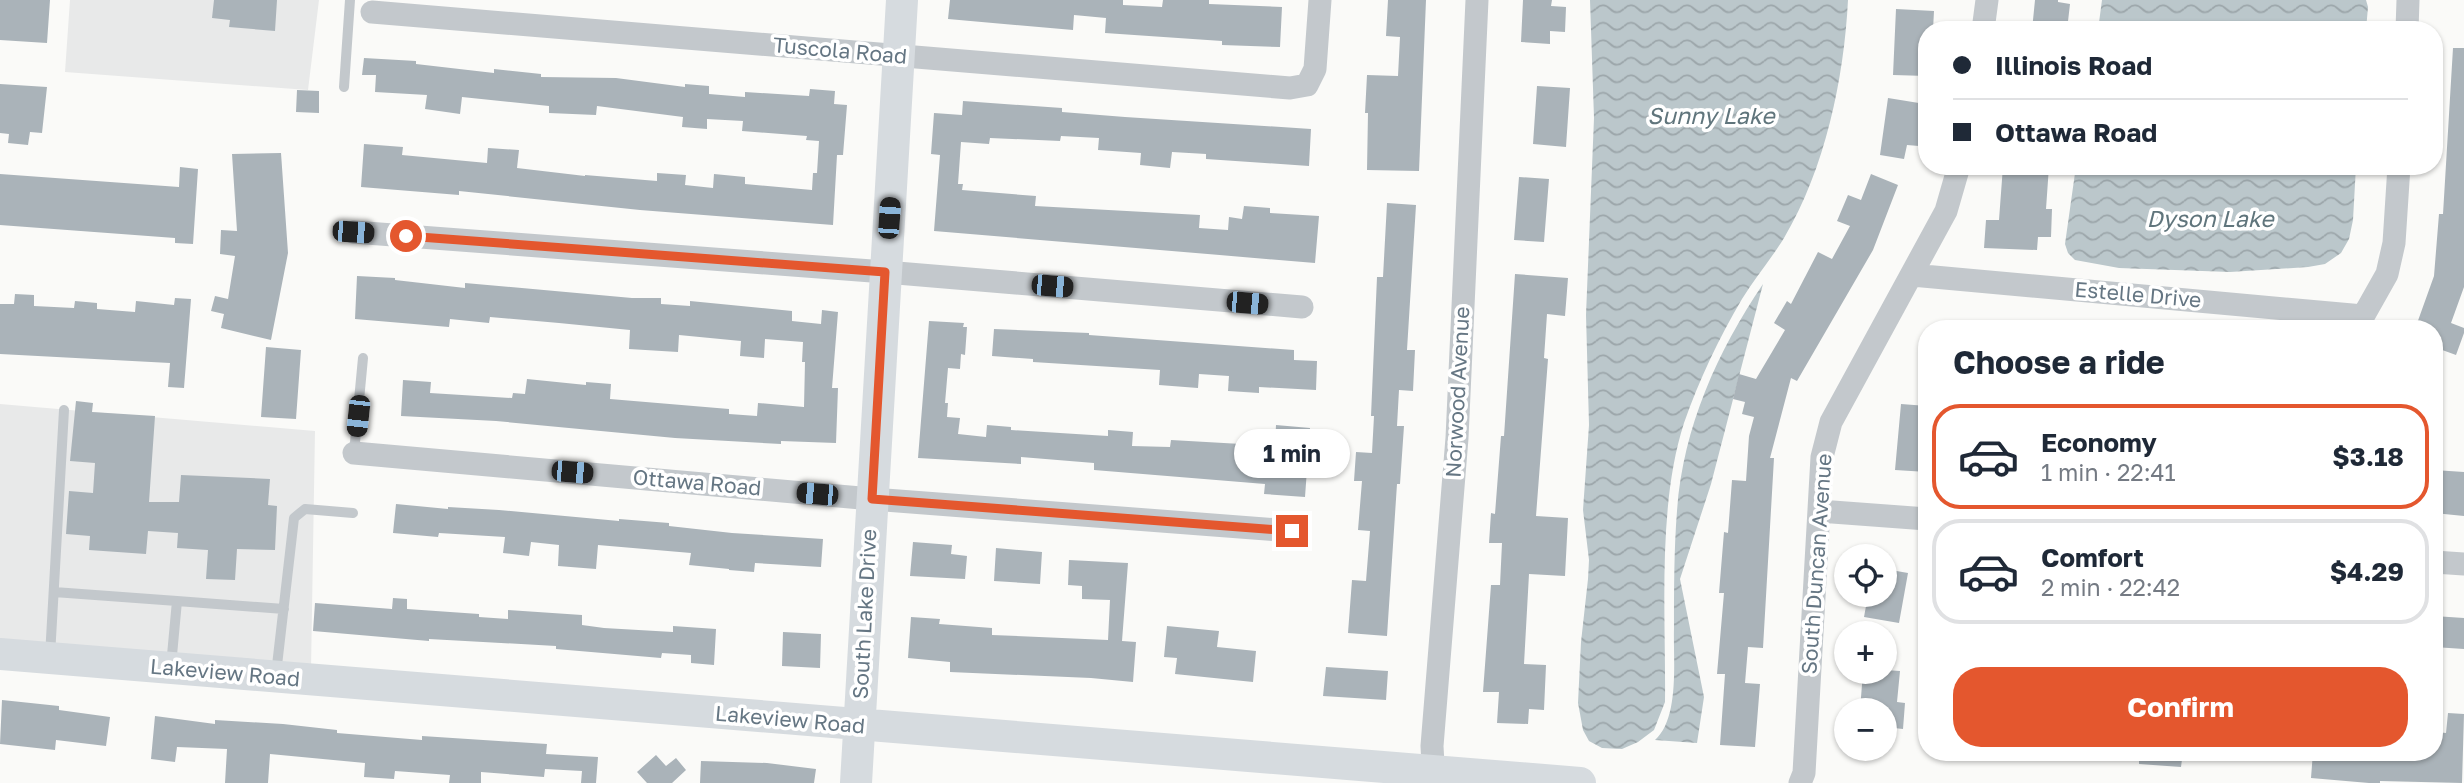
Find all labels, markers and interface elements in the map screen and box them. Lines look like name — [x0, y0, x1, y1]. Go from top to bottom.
street label: Tuscola Road — [772, 31, 908, 69]
text: Illinois Road — [1995, 50, 2152, 81]
water label: Sunny Lake — [1647, 101, 1776, 129]
text: Ottawa Road — [1995, 117, 2157, 148]
car — [878, 196, 901, 240]
water label: Dyson Lake — [2146, 204, 2275, 232]
car — [332, 220, 375, 244]
route start — [390, 220, 422, 252]
car — [1031, 274, 1074, 298]
street label: Estelle Drive — [2074, 276, 2203, 312]
car — [1226, 291, 1269, 315]
street label: Norwood Avenue — [1440, 306, 1474, 478]
text: Choose a ride — [1953, 343, 2165, 381]
car — [346, 394, 371, 438]
icon: car — [1957, 425, 2020, 488]
text: Economy — [2041, 427, 2157, 458]
callout: 1 min — [1234, 430, 1350, 478]
text: 1 min — [1263, 439, 1321, 467]
text: $3.18 — [2332, 441, 2404, 472]
street label: South Duncan Avenue — [1795, 453, 1837, 675]
text: 1 min · 22:41 — [2041, 458, 2176, 486]
car — [551, 460, 594, 484]
street label: Ottawa Road — [632, 463, 762, 501]
car — [796, 482, 839, 506]
route end — [1276, 515, 1308, 547]
street label: South Lake Drive — [847, 528, 881, 700]
icon: car — [1957, 540, 2020, 603]
text: Comfort — [2041, 542, 2144, 573]
map controls — [1834, 544, 1897, 761]
button: locate — [1834, 544, 1897, 607]
text: $4.29 — [2330, 556, 2404, 587]
text: 2 min · 22:42 — [2041, 573, 2180, 601]
button: + — [1834, 621, 1897, 684]
street label: Lakeview Road — [149, 653, 301, 692]
button: Confirm — [1953, 667, 2408, 747]
button: − — [1834, 698, 1897, 761]
street label: Lakeview Road — [714, 700, 866, 739]

